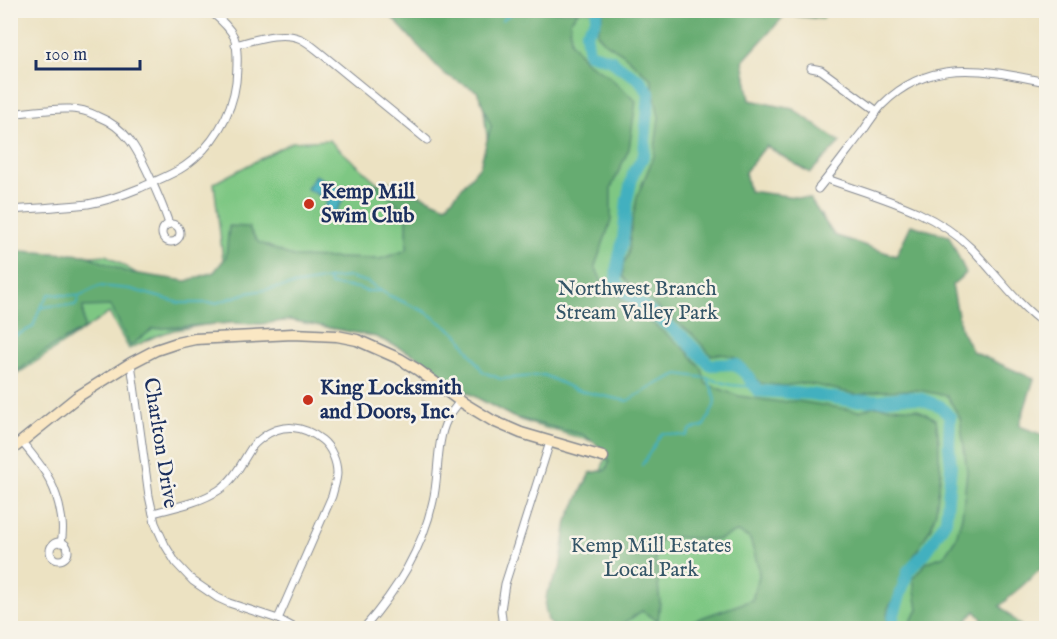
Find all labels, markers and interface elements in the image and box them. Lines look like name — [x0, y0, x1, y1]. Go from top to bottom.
scale bar — [36, 33, 140, 71]
text: 100 m — [45, 44, 87, 67]
place label: Kemp Mill Swim Club — [321, 179, 416, 230]
marker: Kemp Mill Swim Club — [302, 197, 316, 211]
park label: Northwest Branch Stream Valley Park — [556, 276, 719, 327]
place label: King Locksmith and Doors, Inc. — [320, 375, 463, 426]
street label: Charlton Drive — [136, 376, 184, 511]
marker: King Locksmith and Doors, Inc. — [301, 393, 315, 407]
park label: Kemp Mill Estates Local Park — [571, 533, 731, 584]

